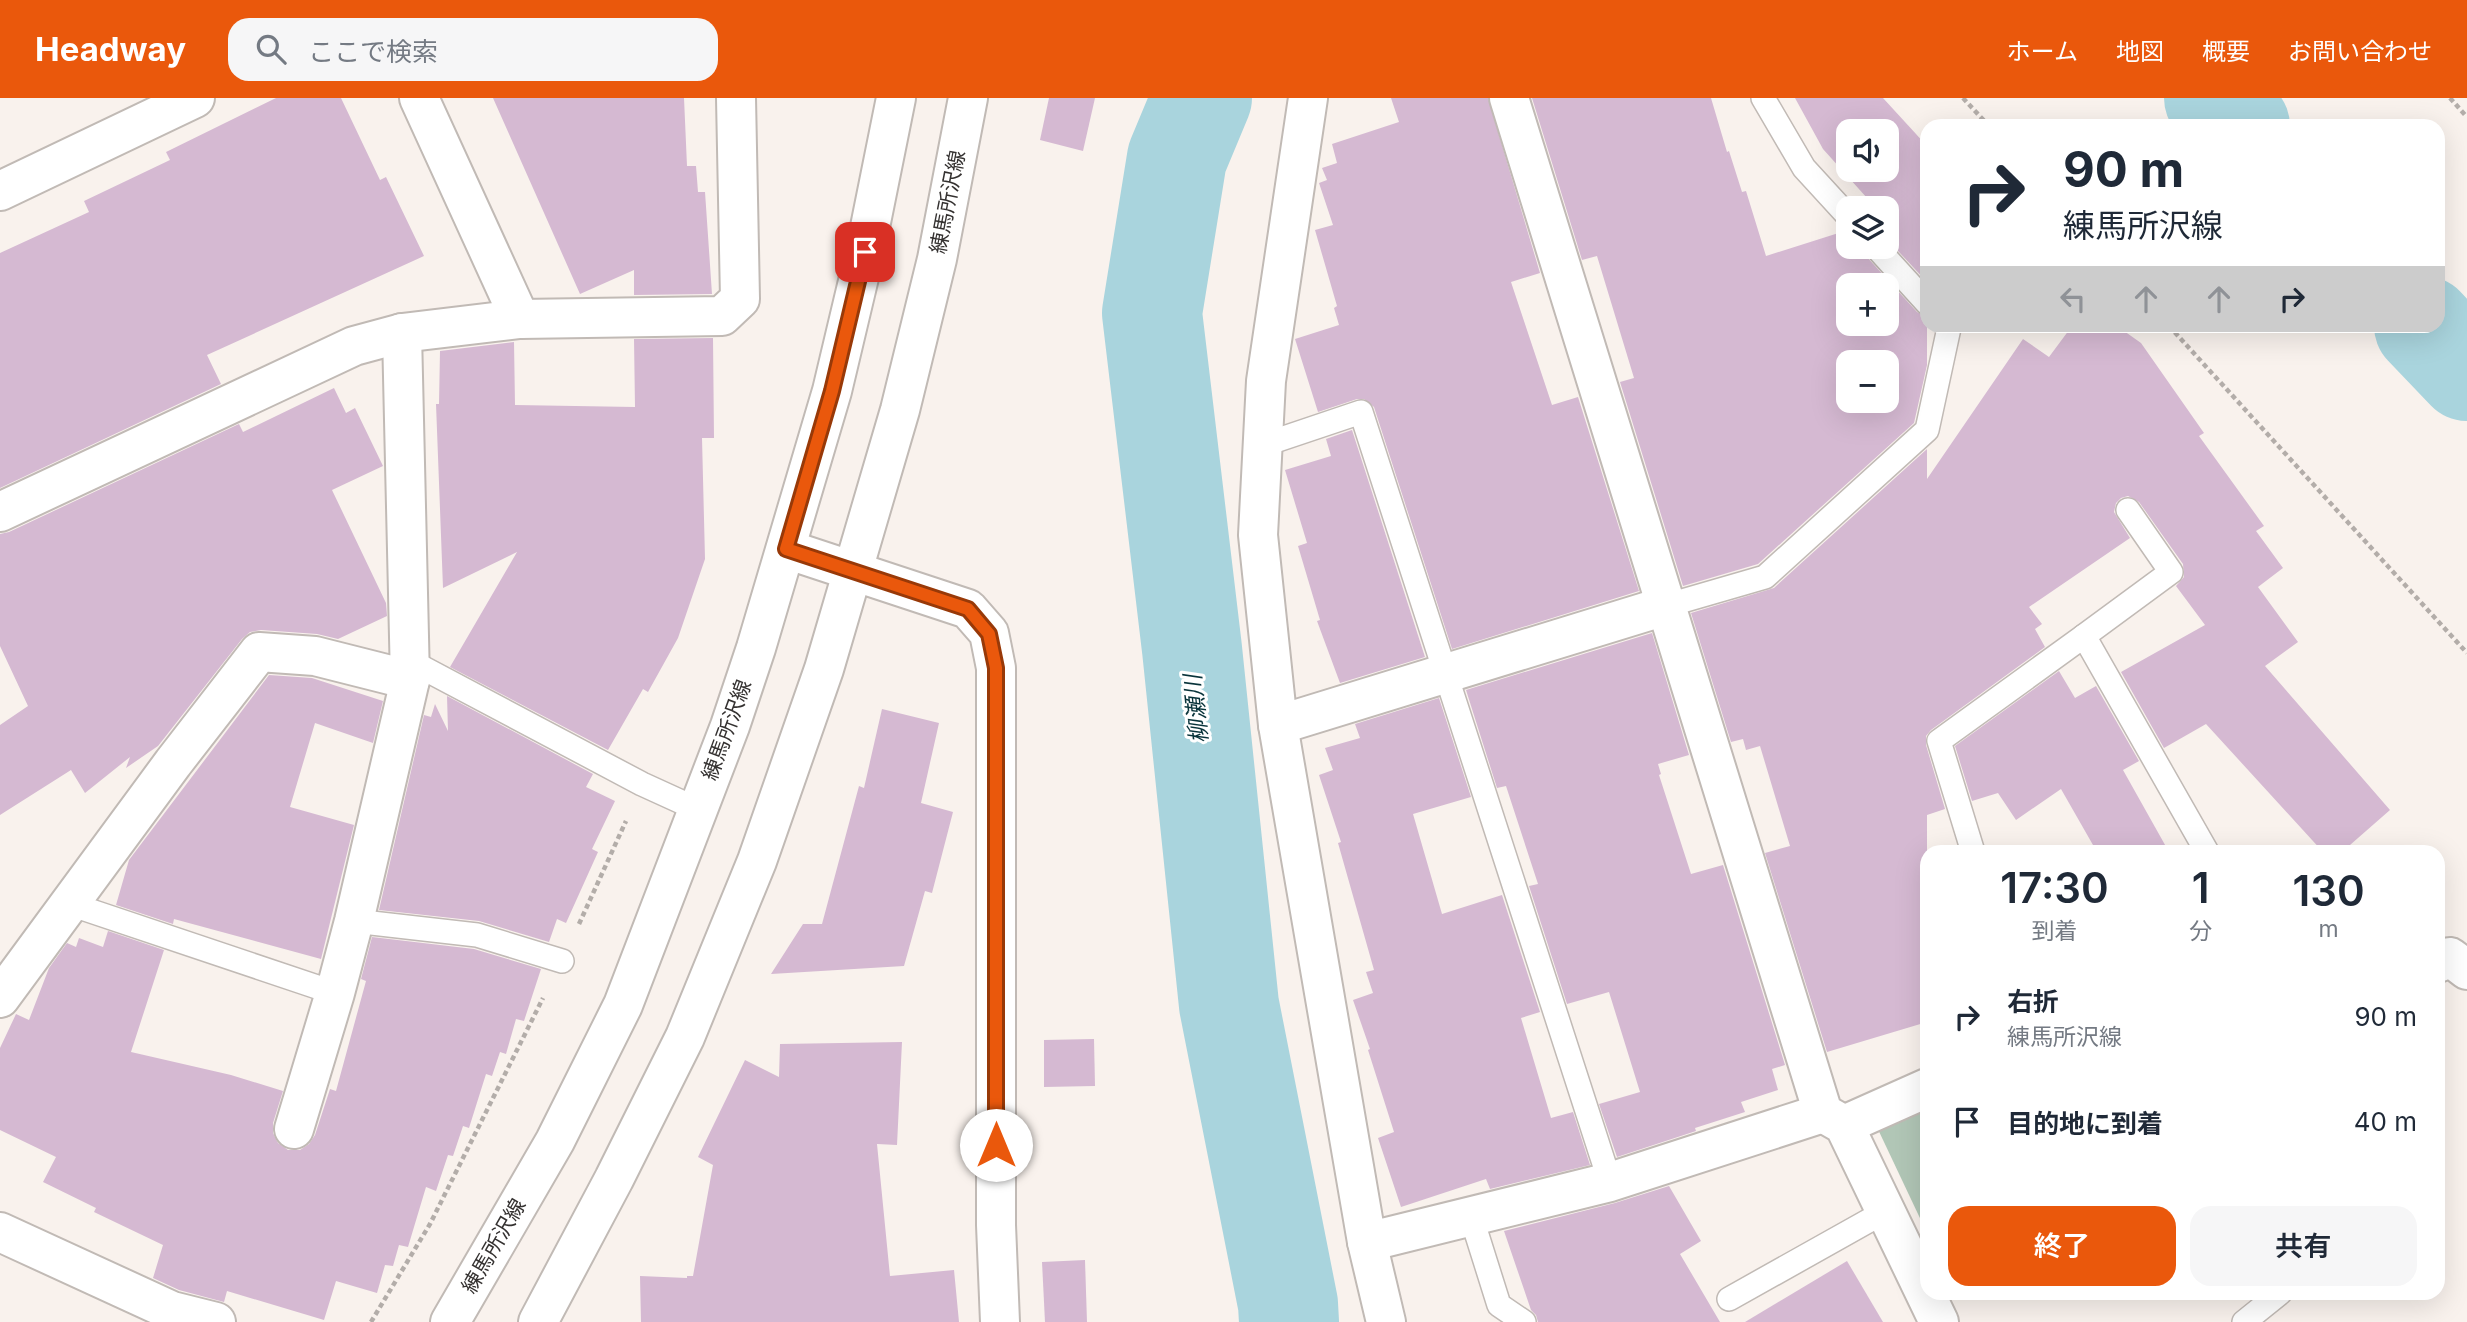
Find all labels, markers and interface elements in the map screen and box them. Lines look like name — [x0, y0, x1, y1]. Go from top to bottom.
search box — [228, 18, 718, 81]
text: Headway — [35, 29, 186, 69]
icon: search — [252, 30, 290, 68]
text: ここで検索 — [308, 36, 438, 67]
text: ホーム — [2007, 37, 2078, 66]
text: 地図 — [2116, 37, 2164, 66]
text: 概要 — [2202, 37, 2250, 66]
text: お問い合わせ — [2288, 37, 2432, 66]
map controls — [1836, 119, 1899, 413]
button: sound — [1836, 119, 1899, 182]
text: 90 m — [2063, 140, 2184, 199]
icon: right — [1948, 147, 2039, 238]
street label: 練馬所沢線 — [925, 148, 970, 256]
button: layers — [1836, 196, 1899, 259]
text: 練馬所沢線 — [2063, 206, 2223, 245]
pin — [835, 222, 895, 282]
icon: arrive — [846, 233, 884, 271]
button: + — [1836, 273, 1899, 336]
icon: left — [2054, 280, 2092, 318]
icon: ahead — [2127, 280, 2165, 318]
icon: ahead — [2200, 280, 2238, 318]
icon: right — [2273, 280, 2311, 318]
button: − — [1836, 350, 1899, 413]
water label: 柳瀬川 — [1178, 670, 1214, 745]
street label: 練馬所沢線 — [697, 676, 756, 783]
text: 17:30 — [2000, 862, 2109, 913]
text: 1 — [2192, 862, 2209, 913]
text: 130 — [2292, 865, 2365, 916]
text: m — [2318, 915, 2339, 943]
text: 到着 — [2032, 917, 2078, 945]
text: 分 — [2189, 917, 2212, 945]
text: 右折 — [2007, 986, 2059, 1017]
icon: right — [1948, 998, 1986, 1036]
text: 90 m — [2354, 1001, 2417, 1032]
text: 練馬所沢線 — [2007, 1023, 2122, 1051]
icon: arrive — [1948, 1103, 1986, 1141]
text: 40 m — [2354, 1106, 2417, 1137]
position arrow — [959, 1108, 1033, 1182]
text: 目的地に到着 — [2007, 1108, 2163, 1139]
street label: 練馬所沢線 — [456, 1194, 531, 1297]
button: 終了 — [1948, 1206, 2176, 1286]
button: 共有 — [2190, 1206, 2417, 1286]

